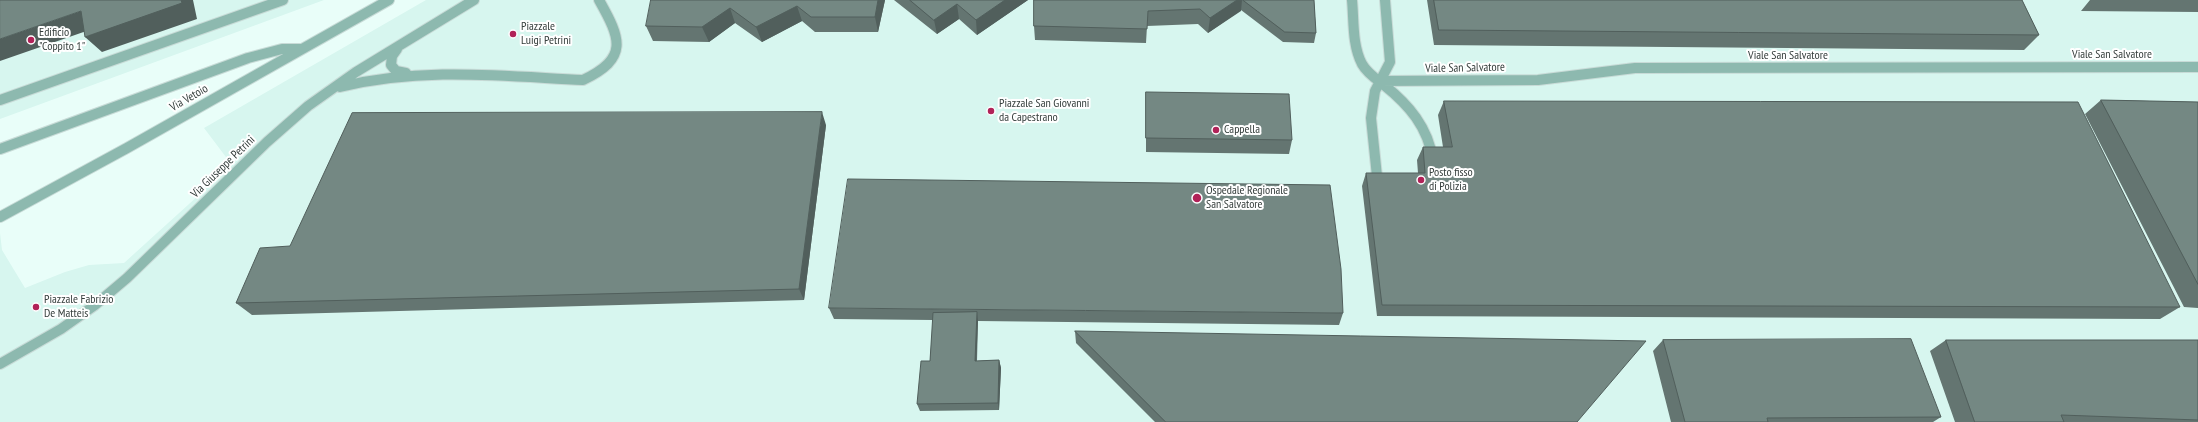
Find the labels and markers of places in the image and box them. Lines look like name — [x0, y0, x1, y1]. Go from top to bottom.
place label: Piazzale Luigi Petrini — [521, 20, 571, 48]
place label: Edificio "Coppito 1" — [39, 26, 85, 54]
marker: Piazzale Luigi Petrini — [508, 29, 518, 39]
marker: Edificio "Coppito 1" — [26, 35, 36, 45]
place label: Piazzale San Giovanni da Capestrano — [999, 97, 1089, 125]
marker: Piazzale San Giovanni da Capestrano — [986, 106, 996, 116]
place label: Cappella — [1224, 123, 1260, 137]
marker: Cappella — [1211, 125, 1221, 135]
place label: Posto fisso di Polizia — [1429, 166, 1473, 194]
marker: Posto fisso di Polizia — [1416, 175, 1426, 185]
place label: Ospedale Regionale San Salvatore — [1206, 184, 1288, 212]
marker: Ospedale Regionale San Salvatore — [1191, 192, 1203, 204]
place label: Piazzale Fabrizio De Matteis — [44, 293, 114, 321]
marker: Piazzale Fabrizio De Matteis — [31, 302, 41, 312]

